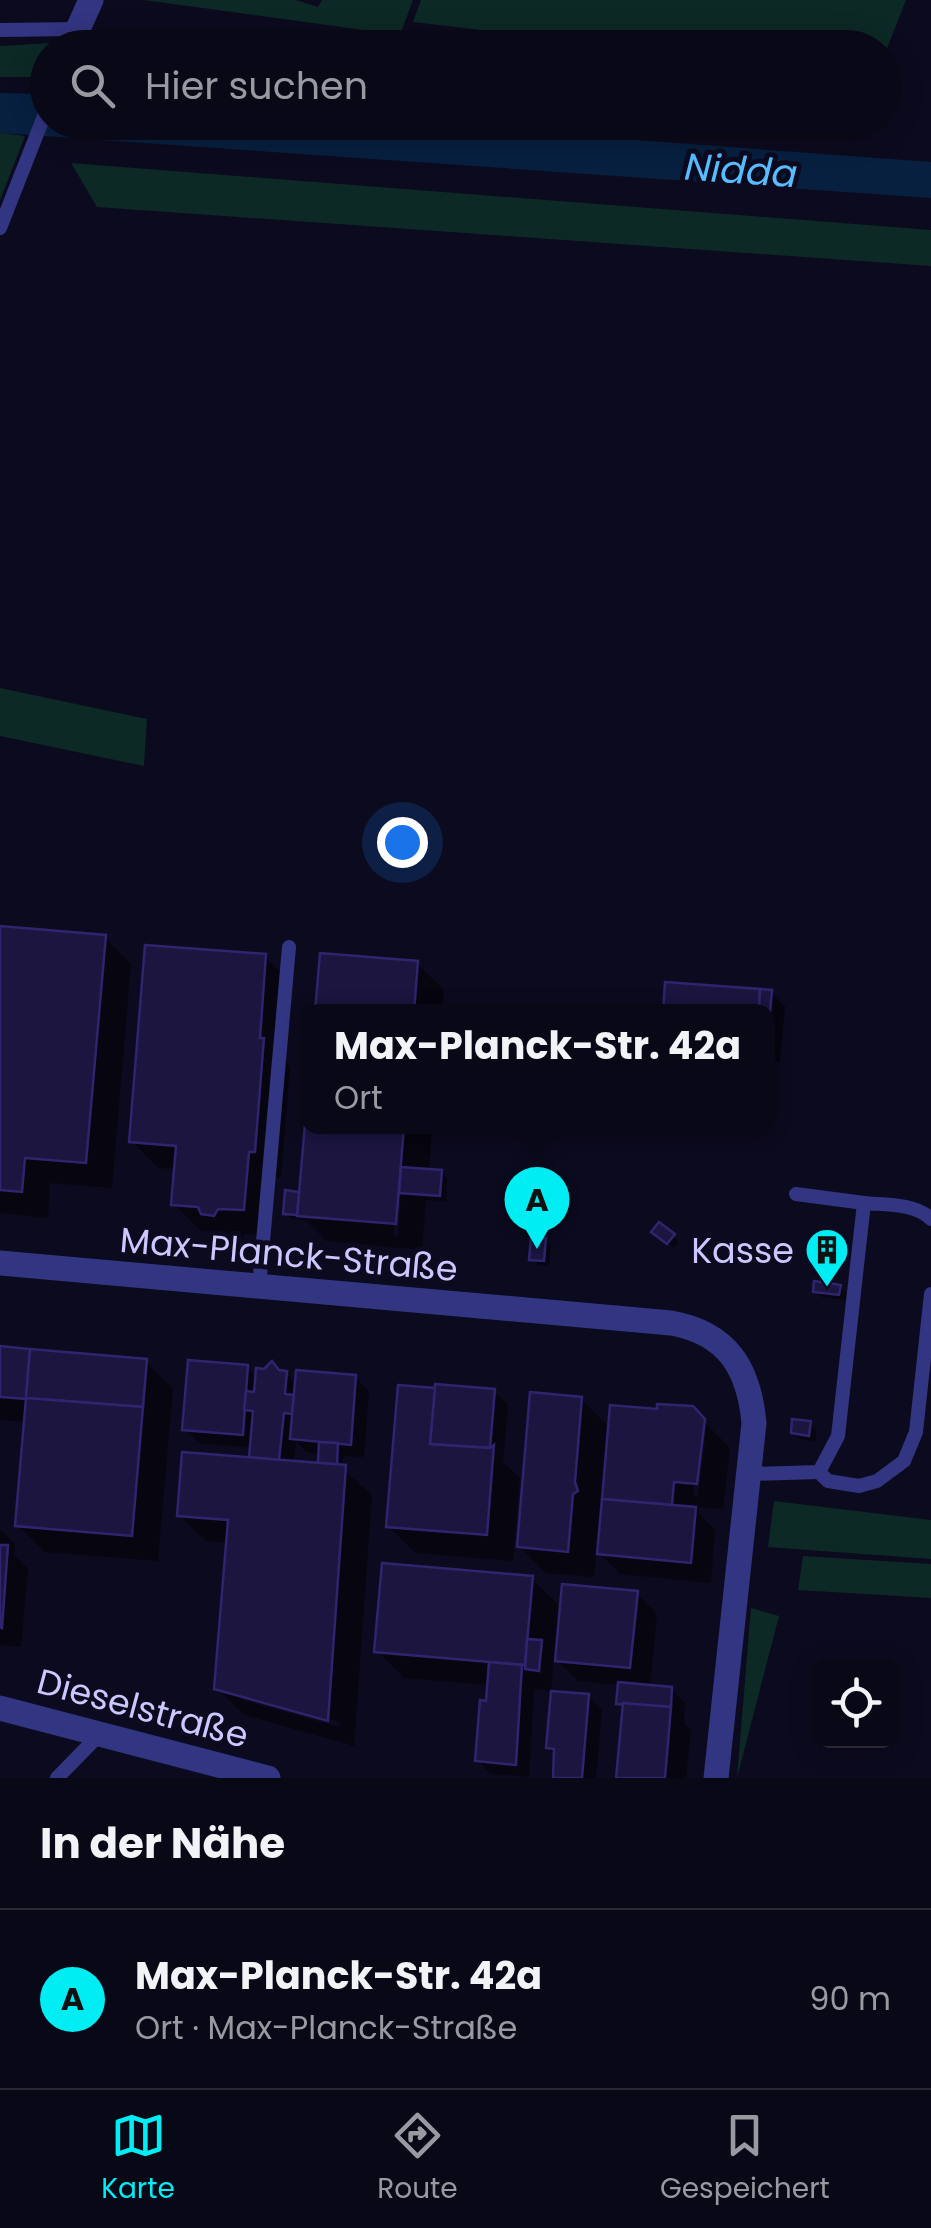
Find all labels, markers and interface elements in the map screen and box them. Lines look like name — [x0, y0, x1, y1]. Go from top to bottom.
search box — [30, 30, 901, 140]
icon: search — [65, 58, 120, 113]
text: Hier suchen — [145, 59, 368, 112]
water label: Nidda — [683, 140, 799, 200]
your location — [377, 817, 428, 868]
popup — [300, 1004, 775, 1134]
text: Max-Planck-Str. 42a — [334, 1019, 741, 1072]
text: Ort — [334, 1075, 383, 1120]
pin: A — [504, 1166, 570, 1249]
street label: Max-Planck-Straße — [118, 1215, 460, 1293]
place label: Kasse — [691, 1226, 794, 1275]
building icon: Kasse — [804, 1227, 850, 1288]
street label: Dieselstraße — [32, 1656, 254, 1760]
map controls — [811, 1658, 901, 1748]
button: locate — [811, 1658, 901, 1748]
text: In der Nähe — [40, 1814, 285, 1873]
text: Max-Planck-Str. 42a — [135, 1949, 542, 2002]
text: A — [61, 1976, 84, 2021]
text: 90 m — [809, 1976, 891, 2021]
text: Ort · Max-Planck-Straße — [135, 2005, 517, 2050]
tab: Karte — [101, 2108, 175, 2210]
tab: Route — [377, 2108, 458, 2210]
tab: Gespeichert — [660, 2108, 830, 2210]

